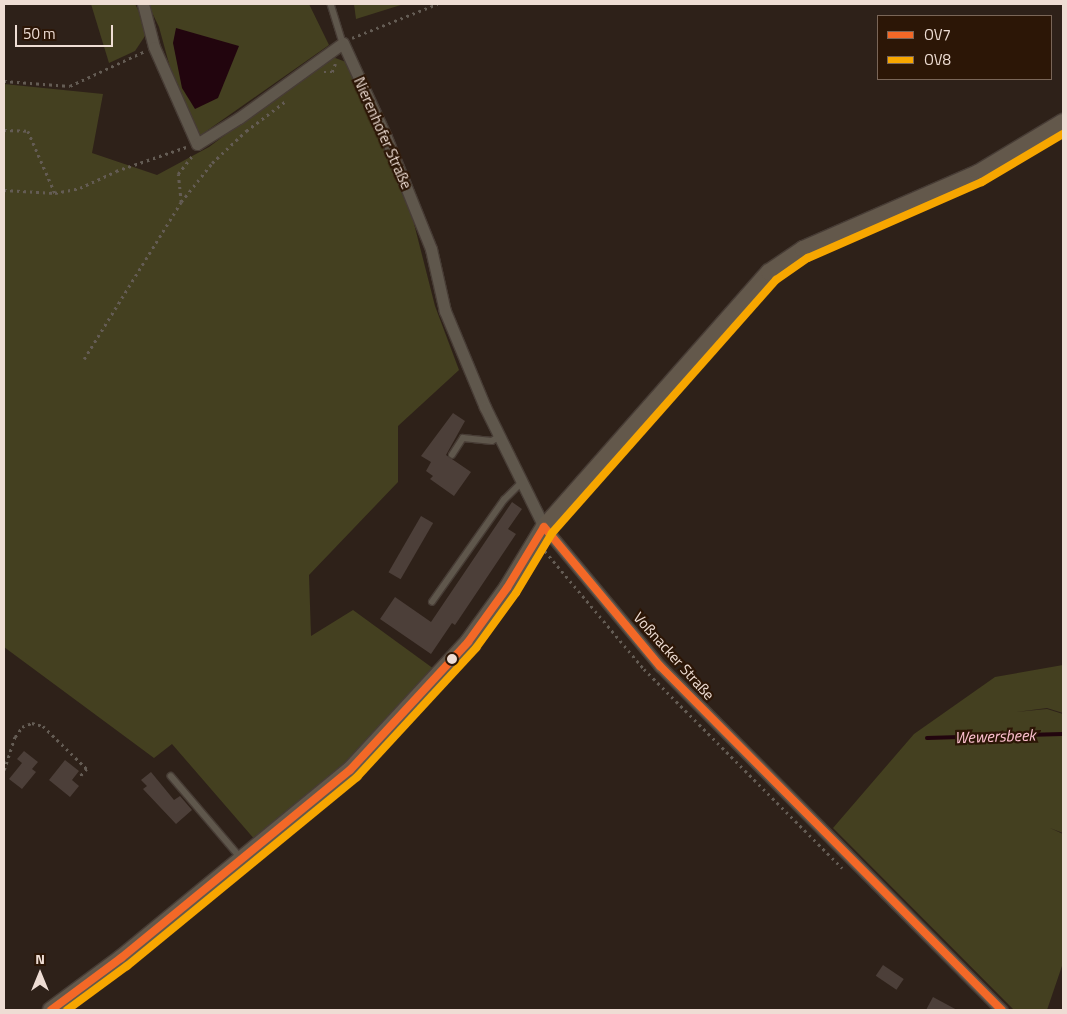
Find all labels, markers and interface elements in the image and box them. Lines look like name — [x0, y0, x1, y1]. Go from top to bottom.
scale bar — [18, 15, 115, 47]
legend — [877, 15, 1052, 80]
text: 50 m — [23, 22, 56, 45]
text: OV7 — [924, 23, 951, 46]
text: OV8 — [924, 48, 951, 71]
street label: Nierenhofer Straße — [350, 74, 416, 192]
street label: Voßnacker Straße — [630, 608, 718, 704]
unlabelled marker — [447, 654, 457, 664]
water label: Wewersbeek — [954, 725, 1036, 747]
text: N — [35, 948, 45, 969]
north arrow — [15, 949, 65, 999]

